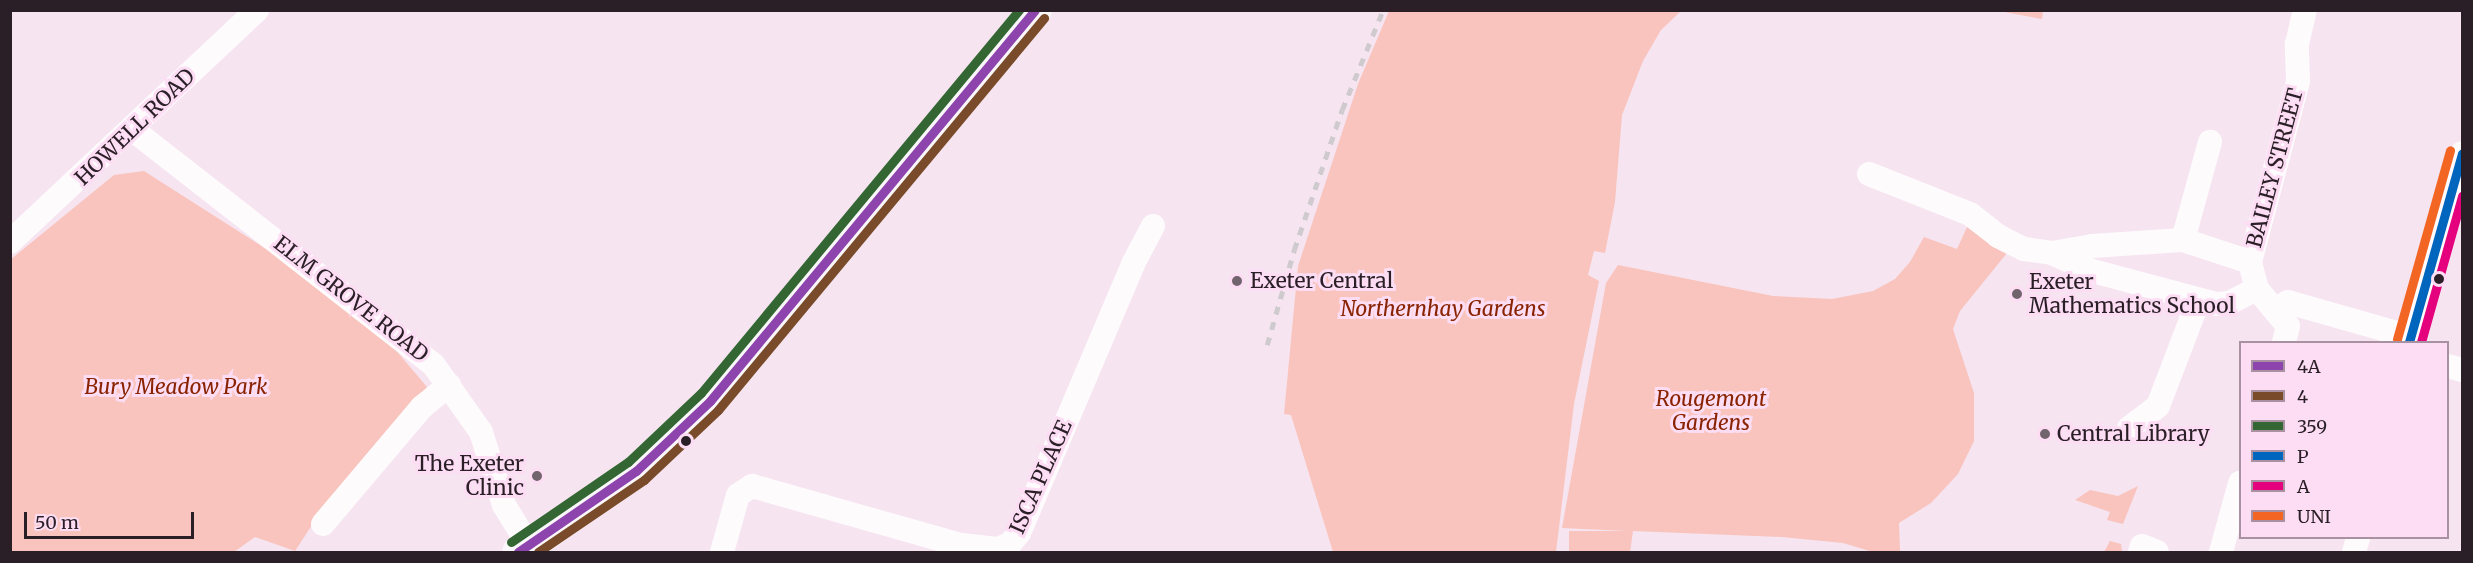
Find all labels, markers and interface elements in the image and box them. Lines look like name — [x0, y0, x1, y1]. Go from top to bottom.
street label: HOWELL ROAD — [70, 64, 200, 190]
street label: BAILEY STREET — [2242, 86, 2308, 250]
street label: ELM GROVE ROAD — [269, 231, 433, 367]
place label: Exeter Central — [1250, 268, 1393, 294]
place label: Exeter Mathematics School — [2029, 269, 2235, 319]
marker: Exeter Central — [1228, 272, 1246, 290]
unlabelled marker — [2433, 273, 2445, 285]
marker: Exeter Mathematics School — [2010, 287, 2024, 301]
park label: Northernhay Gardens — [1340, 296, 1546, 322]
legend — [2239, 341, 2449, 539]
text: 4A — [2297, 355, 2321, 378]
park label: Bury Meadow Park — [85, 374, 267, 400]
text: 4 — [2297, 385, 2308, 408]
park label: Rougemont Gardens — [1656, 386, 1766, 436]
text: 359 — [2297, 415, 2327, 438]
street label: ISCA PLACE — [1005, 416, 1077, 538]
place label: Central Library — [2057, 421, 2210, 447]
marker: Central Library — [2038, 427, 2052, 441]
unlabelled marker — [680, 435, 692, 447]
text: P — [2297, 445, 2309, 468]
place label: The Exeter Clinic — [415, 451, 524, 501]
marker: The Exeter Clinic — [528, 467, 546, 485]
text: A — [2297, 475, 2310, 498]
scale bar — [27, 500, 196, 538]
text: UNI — [2297, 505, 2331, 528]
text: 50 m — [35, 511, 79, 534]

